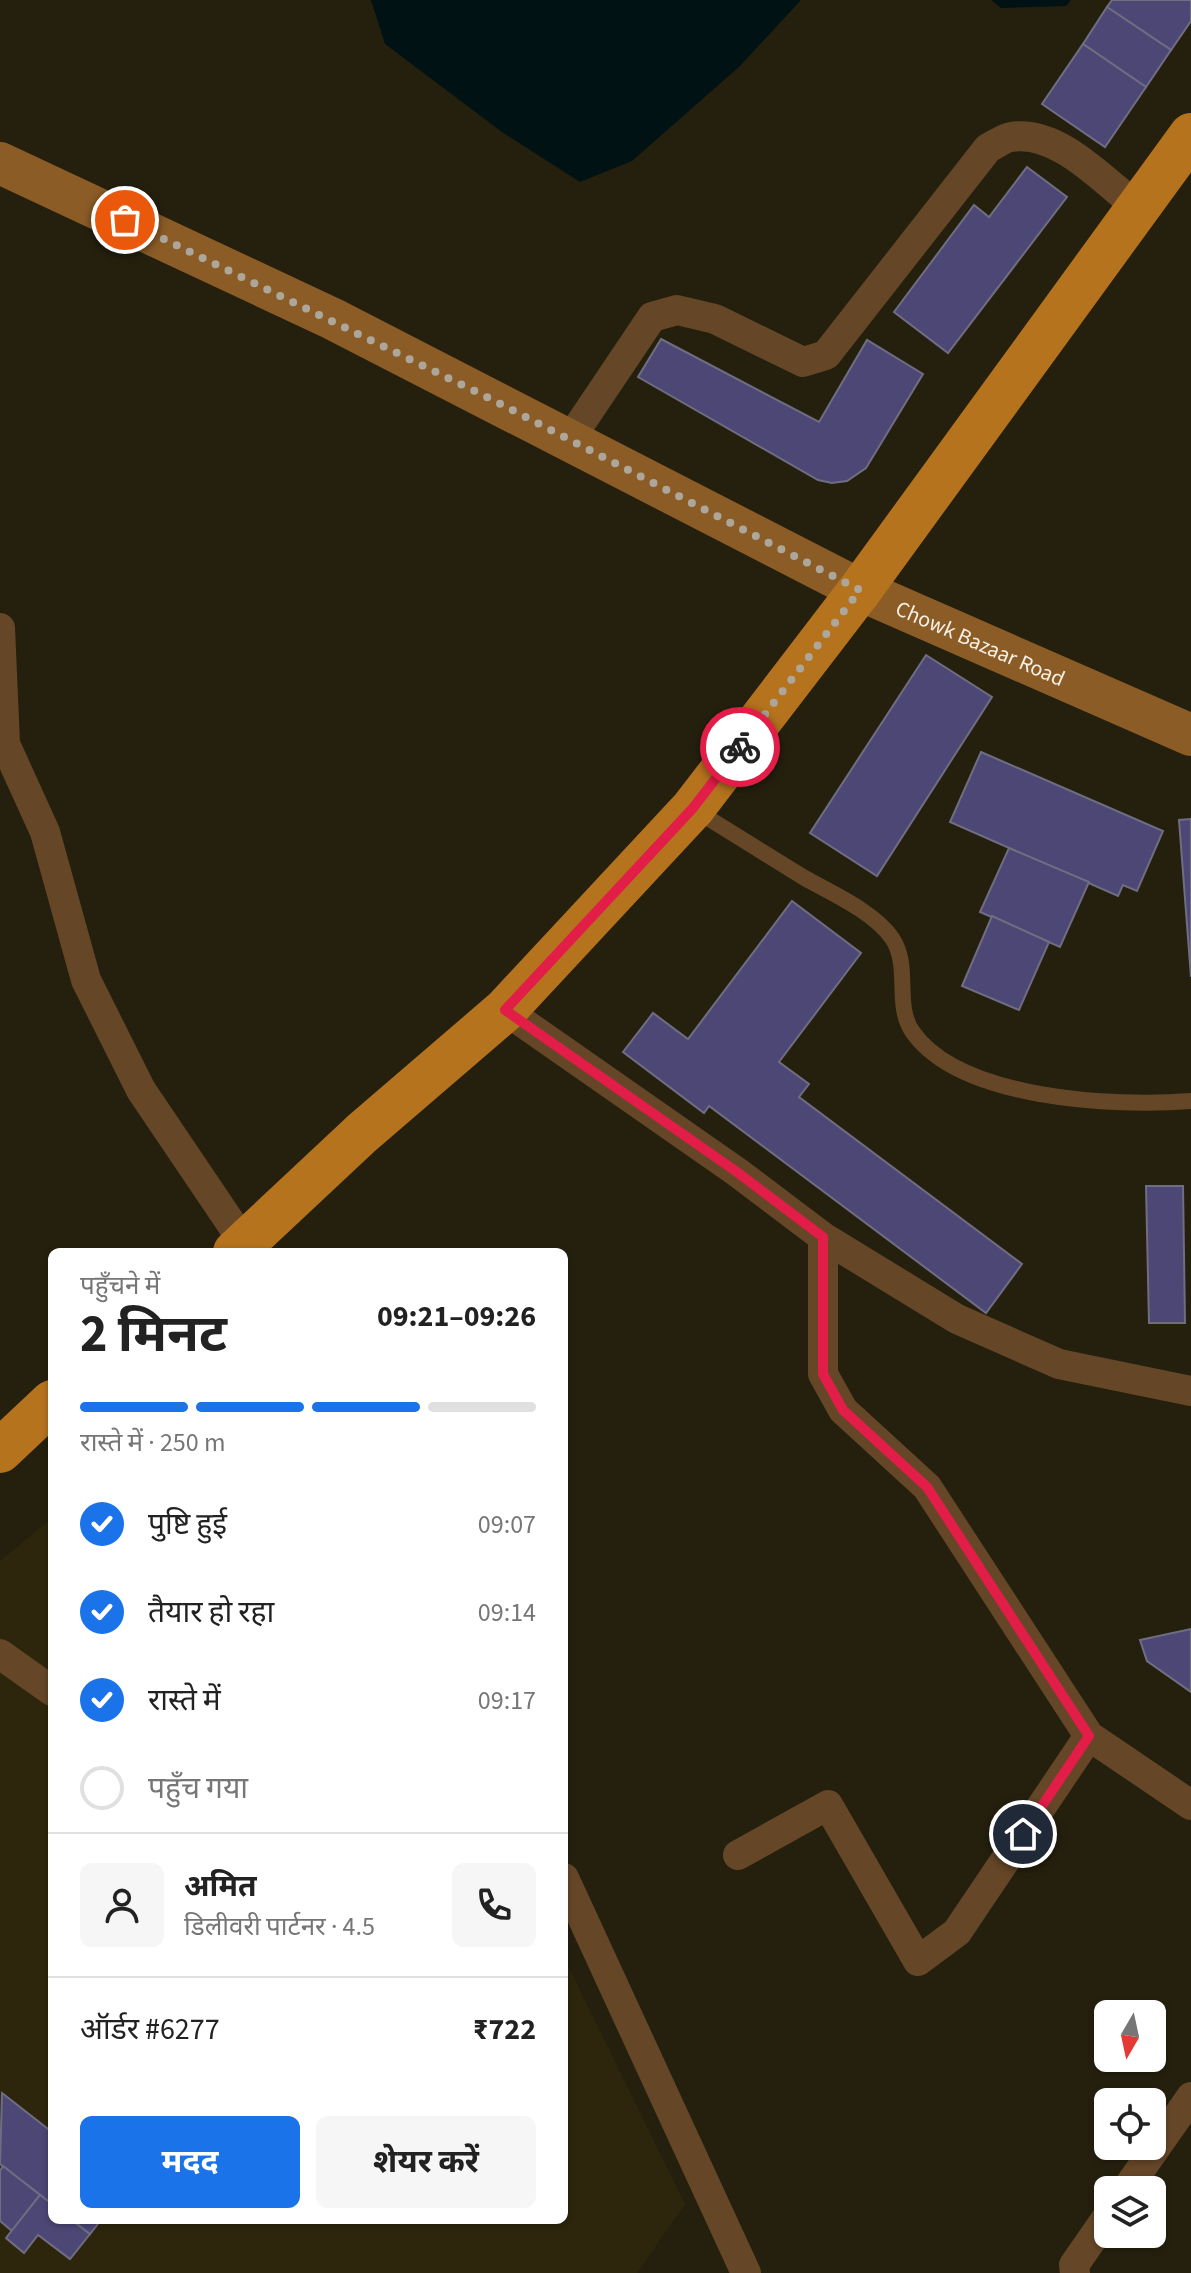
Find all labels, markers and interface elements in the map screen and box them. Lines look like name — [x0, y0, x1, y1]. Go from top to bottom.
pin — [91, 186, 159, 254]
icon: bag — [103, 198, 147, 242]
street label: Chowk Bazaar Road — [890, 593, 1070, 695]
courier — [700, 707, 780, 787]
icon: bike — [718, 725, 762, 769]
text: पहुँचने में — [80, 1267, 160, 1304]
text: 09:21–09:26 — [377, 1295, 536, 1338]
text: 2 मिनट — [80, 1298, 227, 1372]
text: रास्ते में · 250 m — [80, 1424, 225, 1461]
icon: check — [80, 1502, 124, 1546]
text: पुष्टि हुई — [148, 1503, 227, 1546]
text: 09:07 — [478, 1506, 536, 1543]
icon: check — [80, 1590, 124, 1634]
text: तैयार हो रहा — [148, 1591, 274, 1634]
text: 09:14 — [478, 1594, 536, 1631]
icon: check — [80, 1678, 124, 1722]
text: रास्ते में — [148, 1679, 221, 1722]
text: 09:17 — [478, 1682, 536, 1719]
text: पहुँच गया — [148, 1767, 248, 1810]
pin — [989, 1800, 1057, 1868]
icon: home — [1001, 1812, 1045, 1856]
button: person — [80, 1863, 164, 1947]
button: phone — [452, 1863, 536, 1947]
text: अमित — [184, 1865, 257, 1908]
text: डिलीवरी पार्टनर · 4.5 — [184, 1908, 375, 1945]
north arrow — [1094, 2000, 1166, 2072]
map controls — [1094, 2000, 1166, 2248]
text: ऑर्डर #6277 — [80, 2008, 220, 2051]
text: ₹722 — [473, 2008, 536, 2051]
button: locate — [1094, 2088, 1166, 2160]
button: मदद — [80, 2116, 300, 2208]
button: शेयर करें — [316, 2116, 536, 2208]
button: layers — [1094, 2176, 1166, 2248]

